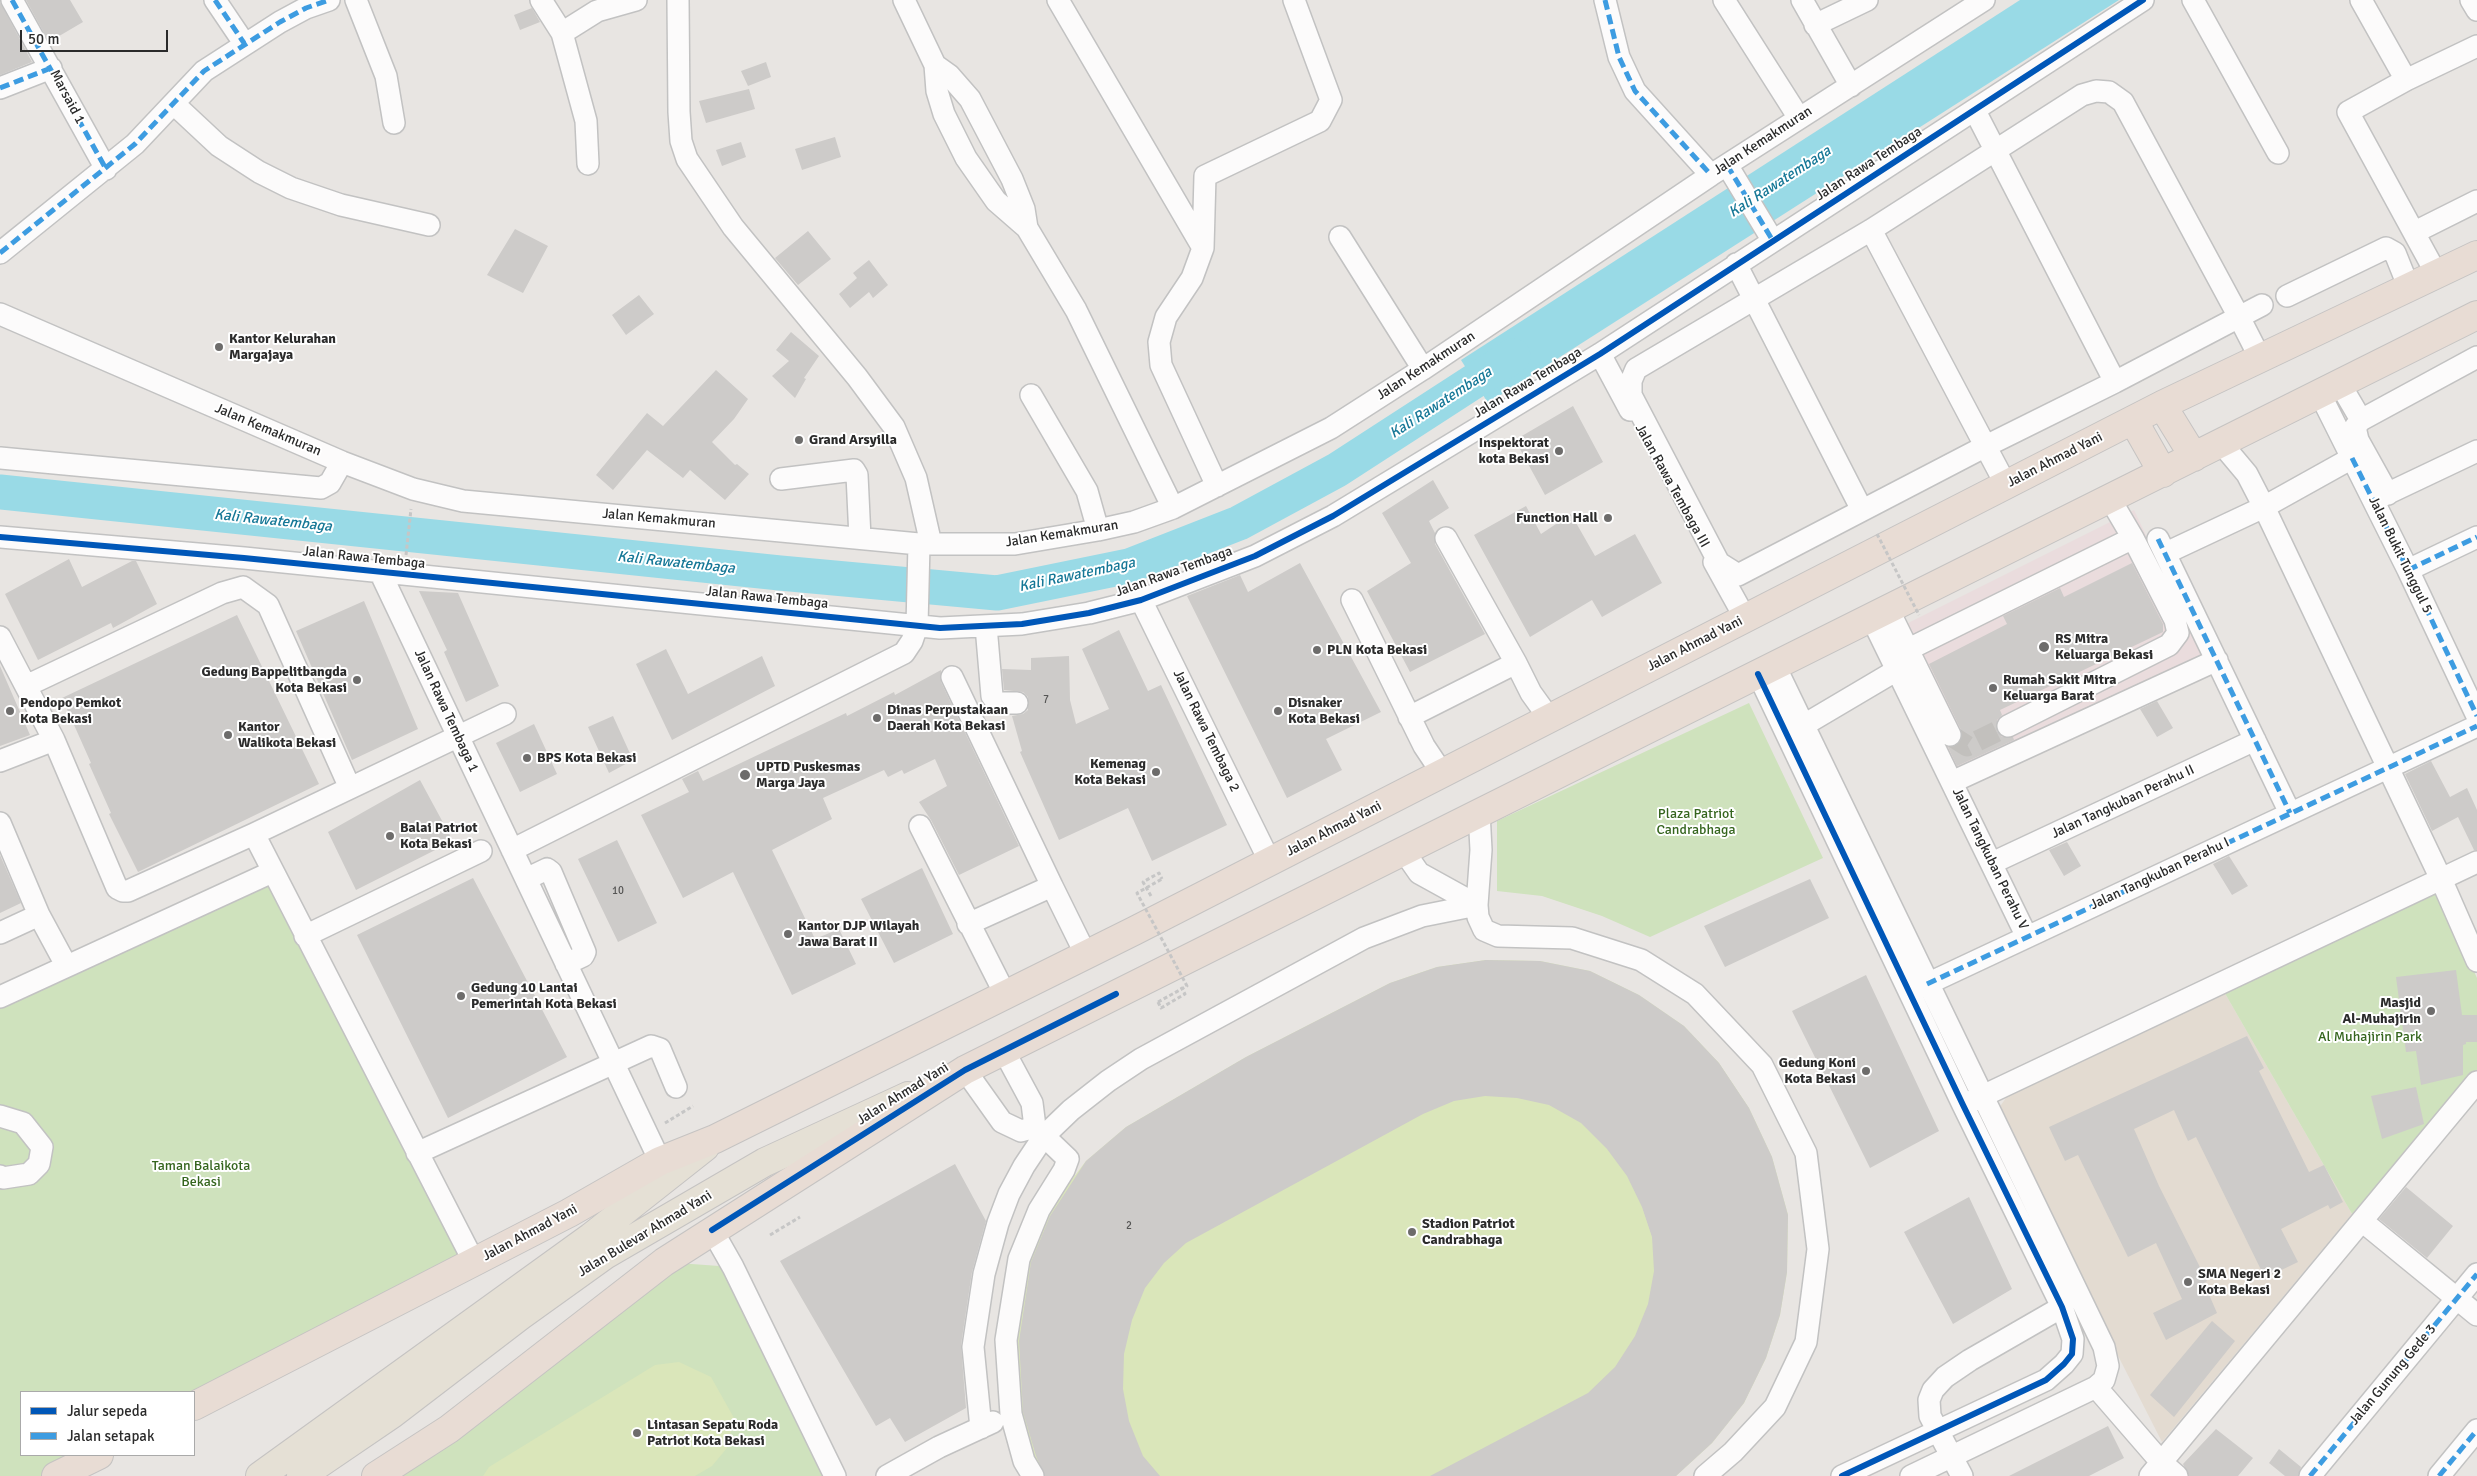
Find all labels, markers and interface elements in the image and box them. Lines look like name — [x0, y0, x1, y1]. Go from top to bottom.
scale bar — [22, 20, 170, 52]
text: 50 m — [28, 30, 59, 48]
street label: Marsaid 1 — [46, 67, 88, 127]
street label: Jalan Kemakmuran — [1711, 103, 1815, 179]
street label: Jalan Rawa Tembaga — [1813, 123, 1925, 205]
water label: Kali Rawatembaga — [1726, 142, 1834, 222]
street label: Jalan Kemakmuran — [1374, 328, 1478, 404]
place label: Kantor Kelurahan Margajaya — [229, 331, 336, 364]
marker: Kantor Kelurahan Margajaya — [213, 341, 225, 353]
street label: Jalan Rawa Tembaga — [1471, 344, 1585, 422]
water label: Kali Rawatembaga — [1387, 363, 1495, 443]
street label: Jalan Kemakmuran — [212, 400, 324, 460]
street label: Jalan Rawa Tembaga III — [1631, 421, 1713, 551]
street label: Jalan Ahmad Yani — [2005, 429, 2105, 491]
place label: Grand Arsyilla — [809, 432, 897, 448]
marker: Grand Arsyilla — [793, 434, 805, 446]
place label: Inspektorat kota Bekasi — [1479, 435, 1549, 468]
marker: Inspektorat kota Bekasi — [1553, 445, 1565, 457]
street label: Jalan Bukit Tunggul 5 — [2364, 494, 2436, 616]
water label: Kali Rawatembaga — [213, 506, 333, 536]
street label: Jalan Kemakmuran — [602, 506, 716, 532]
place label: Function Hall — [1516, 510, 1598, 526]
marker: Function Hall — [1602, 512, 1614, 524]
street label: Jalan Kemakmuran — [1004, 517, 1120, 551]
street label: Jalan Rawa Tembaga — [302, 543, 426, 573]
street label: Jalan Rawa Tembaga — [1113, 543, 1235, 601]
water label: Kali Rawatembaga — [616, 548, 736, 578]
water label: Kali Rawatembaga — [1017, 554, 1137, 596]
street label: Jalan Rawa Tembaga — [705, 583, 829, 613]
street label: Jalan Ahmad Yani — [1645, 613, 1745, 675]
place label: RS Mitra Keluarga Bekasi — [2055, 631, 2153, 664]
marker: RS Mitra Keluarga Bekasi — [2037, 640, 2051, 654]
place label: PLN Kota Bekasi — [1327, 642, 1427, 658]
marker: PLN Kota Bekasi — [1311, 644, 1323, 656]
street label: Jalan Rawa Tembaga 1 — [410, 647, 482, 775]
place label: Gedung Bappelitbangda Kota Bekasi — [202, 664, 347, 696]
street label: Jalan Rawa Tembaga 2 — [1169, 667, 1243, 795]
place label: Rumah Sakit Mitra Keluarga Barat — [2003, 672, 2116, 704]
marker: Gedung Bappelitbangda Kota Bekasi — [351, 674, 363, 686]
marker: Rumah Sakit Mitra Keluarga Barat — [1987, 682, 1999, 694]
house number: 7 — [1043, 693, 1049, 707]
place label: Pendopo Pemkot Kota Bekasi — [20, 695, 121, 728]
place label: Disnaker Kota Bekasi — [1288, 695, 1360, 728]
place label: Dinas Perpustakaan Daerah Kota Bekasi — [887, 702, 1008, 734]
marker: Pendopo Pemkot Kota Bekasi — [4, 705, 16, 717]
marker: Disnaker Kota Bekasi — [1272, 705, 1284, 717]
marker: Dinas Perpustakaan Daerah Kota Bekasi — [871, 712, 883, 724]
place label: Kantor Walikota Bekasi — [238, 719, 336, 752]
marker: Kantor Walikota Bekasi — [222, 729, 234, 741]
place label: BPS Kota Bekasi — [537, 750, 637, 766]
marker: BPS Kota Bekasi — [521, 752, 533, 764]
place label: Kemenag Kota Bekasi — [1074, 756, 1146, 789]
place label: UPTD Puskesmas Marga Jaya — [756, 759, 860, 792]
street label: Jalan Tangkuban Perahu II — [2049, 761, 2197, 843]
marker: Kemenag Kota Bekasi — [1150, 766, 1162, 778]
marker: UPTD Puskesmas Marga Jaya — [738, 768, 752, 782]
street label: Jalan Tangkuban Perahu V — [1948, 785, 2032, 933]
street label: Jalan Ahmad Yani — [1284, 798, 1384, 860]
park label: Plaza Patriot Candrabhaga — [1656, 806, 1736, 839]
place label: Balai Patriot Kota Bekasi — [400, 820, 478, 852]
marker: Balai Patriot Kota Bekasi — [384, 830, 396, 842]
street label: Jalan Tangkuban Perahu I — [2088, 834, 2232, 914]
house number: 10 — [612, 884, 624, 898]
place label: Kantor DJP Wilayah Jawa Barat II — [798, 918, 919, 950]
marker: Kantor DJP Wilayah Jawa Barat II — [782, 928, 794, 940]
place label: Gedung 10 Lantai Pemerintah Kota Bekasi — [471, 980, 617, 1012]
marker: Gedung 10 Lantai Pemerintah Kota Bekasi — [455, 990, 467, 1002]
place label: Masjid Al-Muhajirin — [2342, 995, 2421, 1028]
marker: Masjid Al-Muhajirin — [2425, 1005, 2437, 1017]
park label: Al Muhajirin Park — [2318, 1029, 2422, 1045]
place label: Gedung Koni Kota Bekasi — [1779, 1055, 1856, 1088]
street label: Jalan Ahmad Yani — [854, 1059, 952, 1129]
marker: Gedung Koni Kota Bekasi — [1860, 1065, 1872, 1077]
park label: Taman Balaikota Bekasi — [152, 1158, 250, 1190]
street label: Jalan Bulevar Ahmad Yani — [575, 1187, 715, 1281]
street label: Jalan Ahmad Yani — [480, 1201, 580, 1265]
place label: Stadion Patriot Candrabhaga — [1422, 1216, 1515, 1248]
house number: 2 — [1126, 1219, 1132, 1233]
marker: Stadion Patriot Candrabhaga — [1406, 1226, 1418, 1238]
place label: SMA Negeri 2 Kota Bekasi — [2198, 1266, 2281, 1298]
marker: SMA Negeri 2 Kota Bekasi — [2182, 1276, 2194, 1288]
street label: Jalan Gunung Gede 3 — [2346, 1321, 2440, 1429]
legend — [20, 1391, 195, 1456]
text: Jalur sepeda — [67, 1402, 147, 1420]
place label: Lintasan Sepatu Roda Patriot Kota Bekasi — [647, 1417, 778, 1450]
text: Jalan setapak — [67, 1427, 154, 1445]
marker: Lintasan Sepatu Roda Patriot Kota Bekasi — [631, 1427, 643, 1439]

